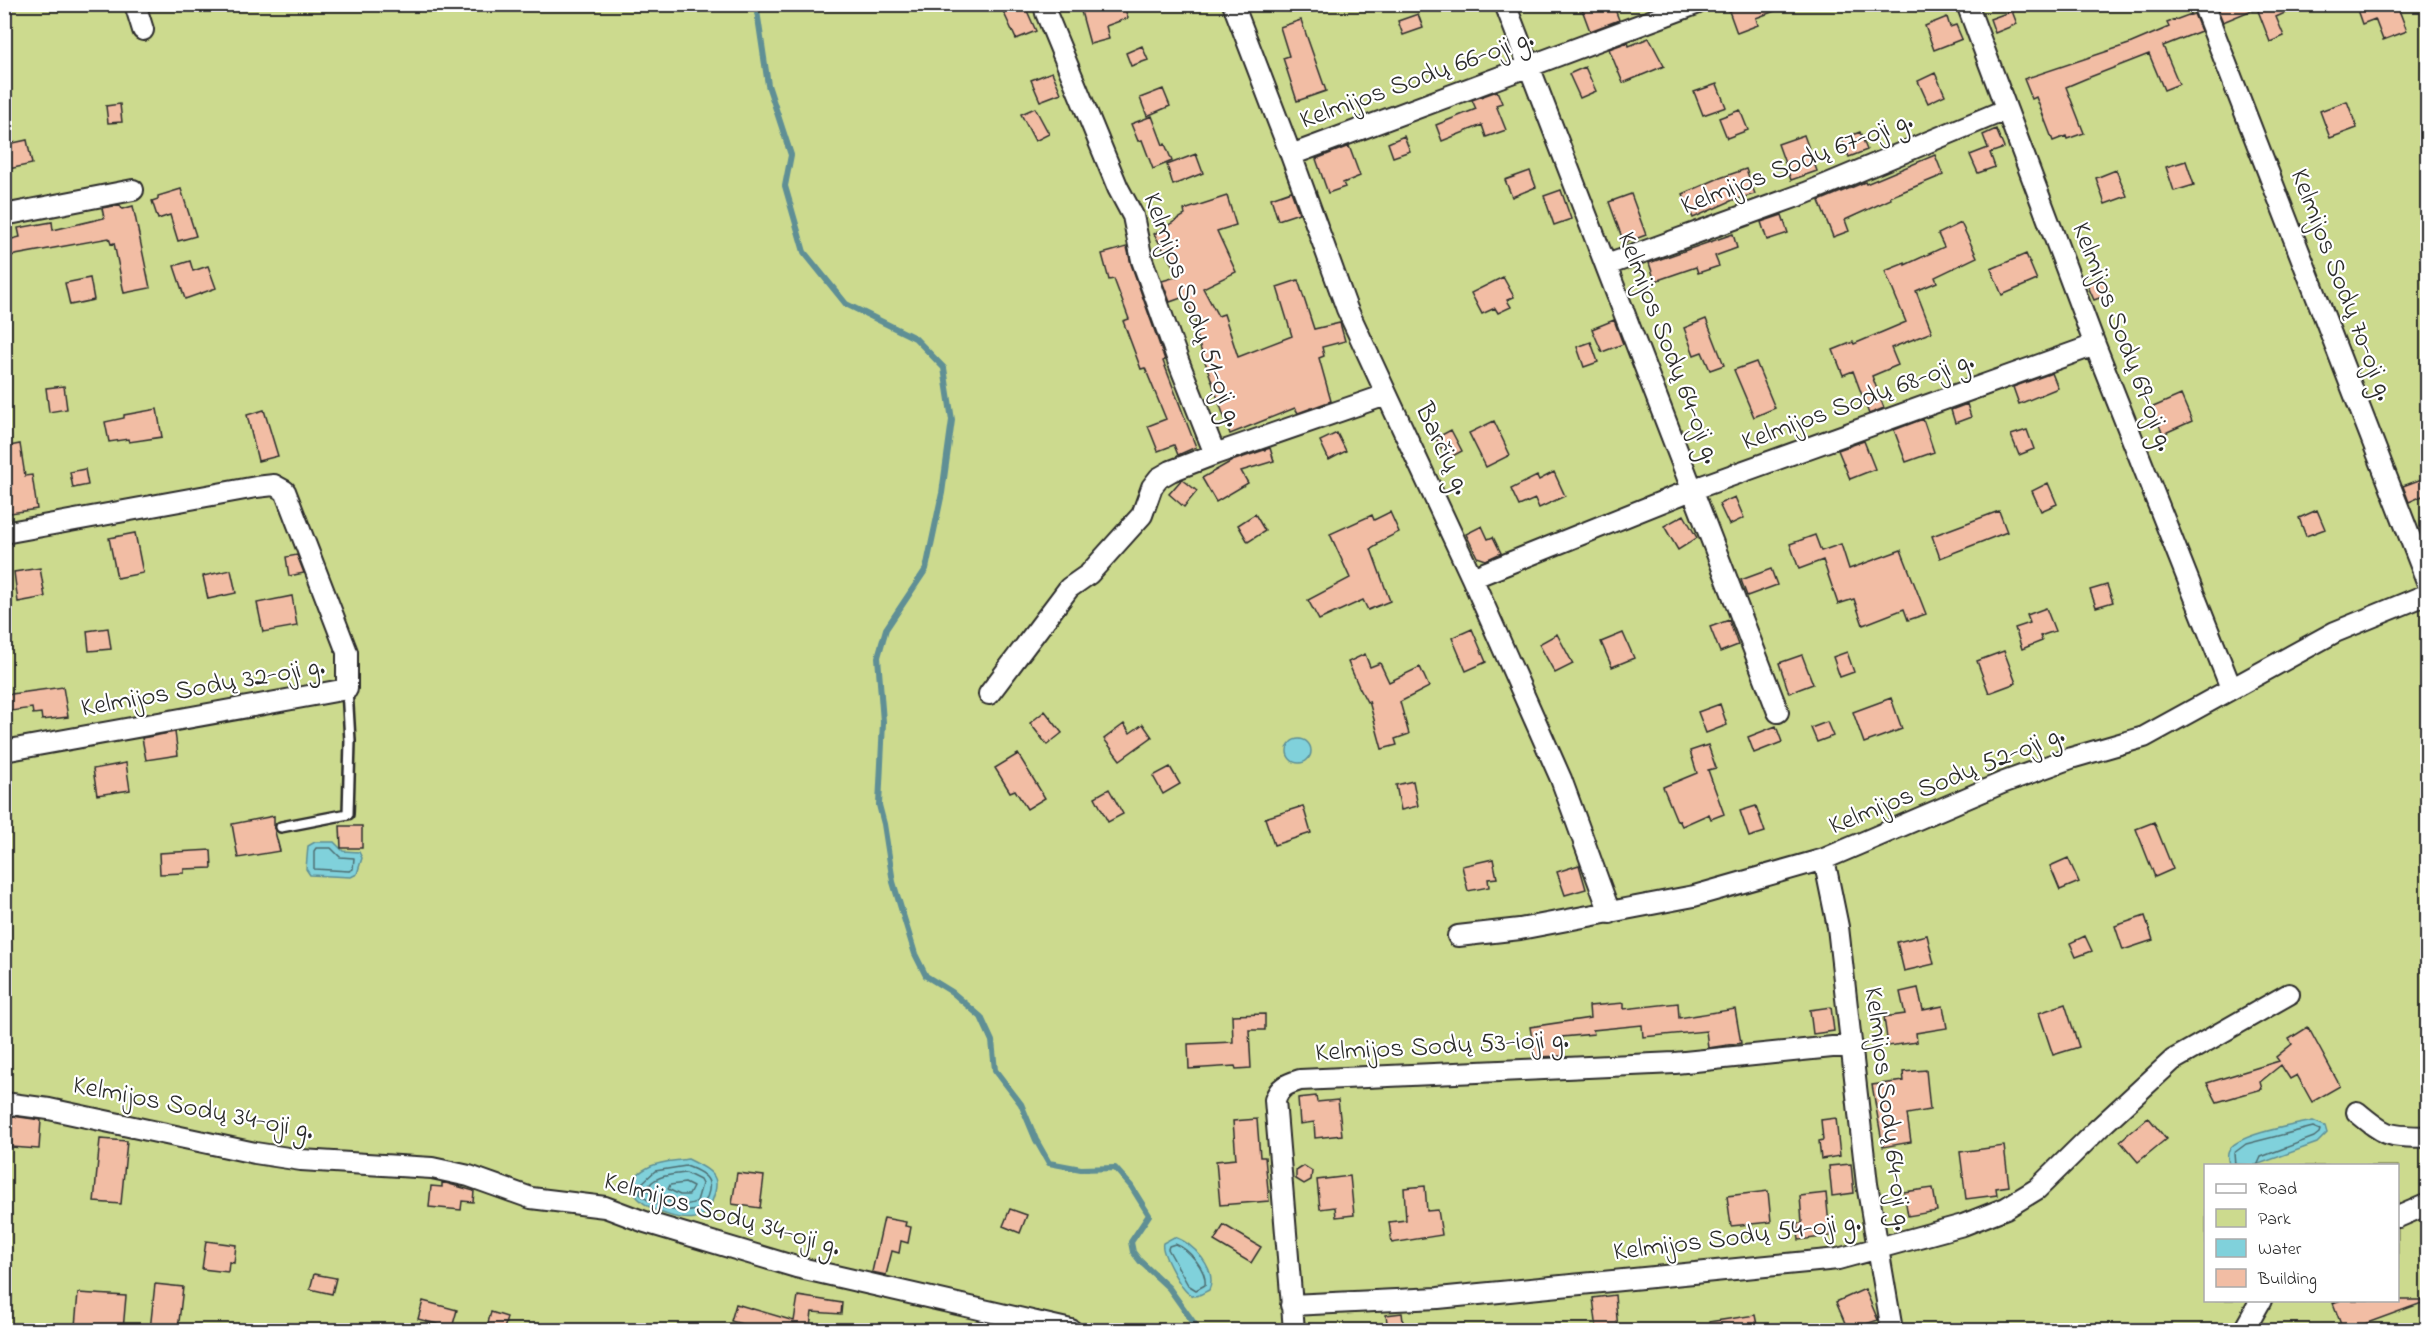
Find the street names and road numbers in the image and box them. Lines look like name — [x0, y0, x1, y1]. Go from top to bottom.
street label: Kelmijos Sodų 66-oji g. — [1295, 20, 1539, 140]
street label: Kelmijos Sodų 67-oji g. — [1675, 102, 1919, 226]
street label: Kelmijos Sodų 70-oji g. — [2279, 164, 2403, 406]
street label: Kelmijos Sodų 51-oji g. — [1132, 188, 1252, 432]
street label: Kelmijos Sodų 69-oji g. — [2060, 217, 2184, 457]
street label: Kelmijos Sodų 64-oji g. — [1606, 226, 1730, 470]
street label: Kelmijos Sodų 68-oji g. — [1736, 342, 1980, 462]
street label: Barčių g. — [1403, 396, 1480, 502]
street label: Kelmijos Sodų 32-oji g. — [78, 647, 328, 729]
street label: Kelmijos Sodų 52-oji g. — [1823, 716, 2071, 846]
street label: Kelmijos Sodų 64-oji g. — [1853, 985, 1921, 1233]
street label: Kelmijos Sodų 53-ioji g. — [1314, 1021, 1570, 1073]
street label: Kelmijos Sodų 34-oji g. — [69, 1067, 317, 1151]
street label: Kelmijos Sodų 34-oji g. — [599, 1163, 845, 1267]
street label: Kelmijos Sodų 54-oji g. — [1611, 1203, 1863, 1273]

